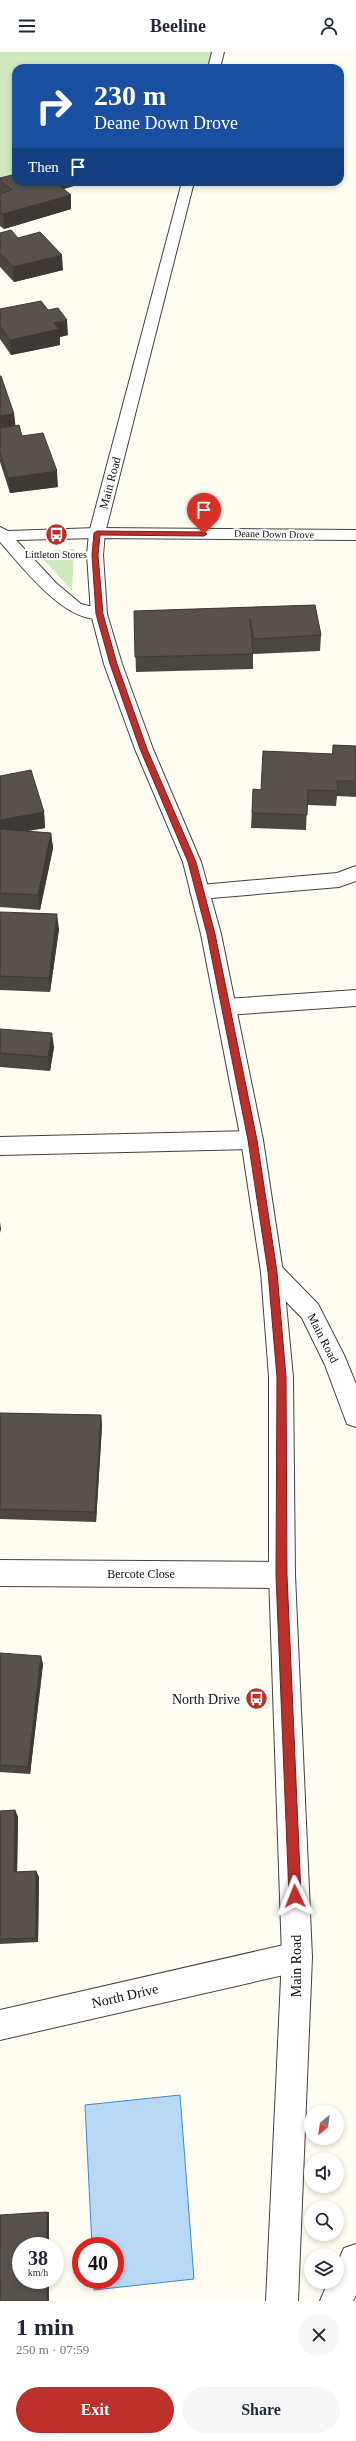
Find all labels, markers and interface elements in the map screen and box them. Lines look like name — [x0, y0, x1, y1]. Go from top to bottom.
icon: menu — [16, 15, 38, 37]
icon: person — [318, 15, 340, 37]
text: Beeline — [150, 16, 206, 36]
icon: right — [28, 80, 80, 132]
text: 230 m — [94, 80, 166, 111]
text: Deane Down Drove — [94, 113, 238, 133]
icon: arrive — [67, 156, 89, 178]
text: Then — [28, 159, 59, 175]
street label: Main Road — [96, 455, 124, 511]
pin — [187, 493, 221, 534]
icon: arrive — [193, 499, 215, 521]
bus stop icon: Littleton Stores — [43, 521, 69, 547]
street label: Deane Down Drove — [234, 528, 315, 540]
place label: Littleton Stores — [25, 549, 87, 560]
street label: Main Road — [305, 1311, 341, 1365]
street label: Bercote Close — [107, 1567, 175, 1581]
bus stop icon: North Drive — [243, 1686, 269, 1712]
place label: North Drive — [172, 1692, 240, 1707]
position arrow — [274, 1875, 316, 1917]
street label: Main Road — [289, 1935, 304, 1997]
street label: North Drive — [90, 1981, 160, 2011]
north arrow — [304, 2105, 344, 2145]
map controls — [304, 2105, 344, 2289]
button: sound — [304, 2153, 344, 2193]
button: search — [304, 2201, 344, 2241]
speed limit sign: 40 — [72, 2237, 124, 2289]
text: 38 — [28, 2247, 48, 2269]
button: layers — [304, 2249, 344, 2289]
text: km/h — [28, 2267, 48, 2278]
text: 1 min — [16, 2314, 74, 2340]
button: close — [298, 2314, 340, 2356]
text: 250 m · 07:59 — [16, 2342, 89, 2357]
button: Exit — [16, 2387, 174, 2433]
button: Share — [182, 2387, 340, 2433]

